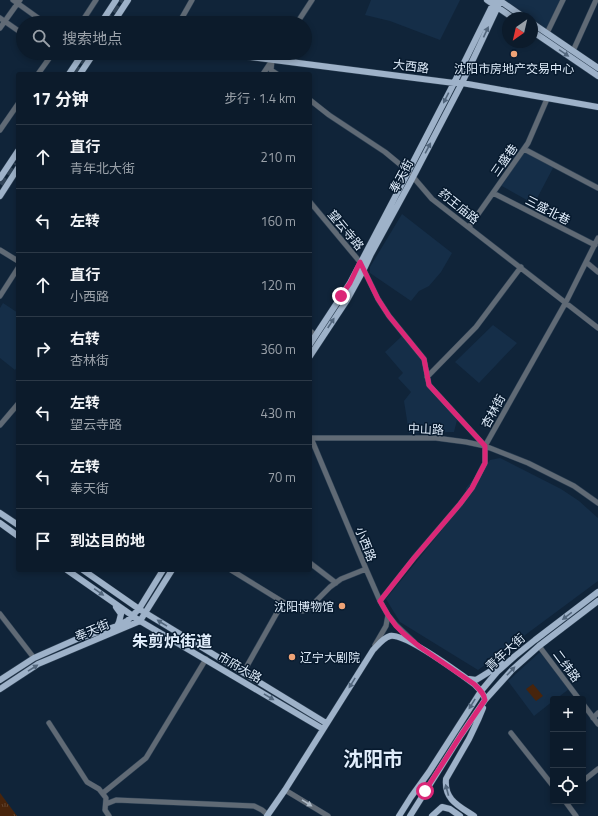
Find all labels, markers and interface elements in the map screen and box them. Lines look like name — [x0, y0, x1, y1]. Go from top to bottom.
north arrow — [502, 12, 538, 48]
search box — [16, 16, 312, 60]
icon: search — [30, 27, 52, 49]
text: 搜索地点 — [62, 27, 122, 50]
one-way arrow — [483, 27, 489, 38]
marker: 沈阳市房地产交易中心 — [509, 49, 519, 59]
one-way arrow — [559, 49, 569, 57]
street label: 大西路 — [392, 54, 430, 78]
place label: 沈阳市房地产交易中心 — [454, 59, 574, 78]
text: 17 分钟 — [32, 86, 89, 112]
text: 步行 · 1.4 km — [224, 88, 296, 108]
one-way arrow — [443, 92, 450, 103]
text: 直行 — [70, 135, 100, 158]
street label: 三盛巷 — [486, 140, 522, 180]
one-way arrow — [424, 142, 431, 154]
icon: ahead — [32, 146, 54, 168]
text: 210 m — [260, 147, 296, 167]
street label: 奉天街 — [384, 156, 418, 196]
text: 青年北大街 — [70, 158, 135, 178]
street label: 药王庙路 — [434, 184, 484, 228]
street label: 三盛北巷 — [522, 191, 574, 229]
street label: 望云寺路 — [323, 206, 369, 254]
text: 左转 — [70, 209, 100, 232]
icon: left — [32, 210, 54, 232]
text: 160 m — [260, 211, 296, 231]
text: 直行 — [70, 263, 100, 286]
icon: ahead — [32, 274, 54, 296]
text: 120 m — [260, 275, 296, 295]
text: 小西路 — [70, 286, 109, 306]
route end — [332, 287, 350, 305]
one-way arrow — [328, 318, 335, 329]
text: 右转 — [70, 327, 100, 350]
icon: right — [32, 338, 54, 360]
text: 360 m — [260, 339, 296, 359]
text: 杏林街 — [70, 350, 109, 370]
text: 左转 — [70, 391, 100, 414]
street label: 杏林街 — [476, 391, 510, 431]
icon: left — [32, 402, 54, 424]
text: 430 m — [260, 403, 296, 423]
text: 望云寺路 — [70, 414, 122, 434]
street label: 中山路 — [408, 419, 444, 439]
text: 左转 — [70, 455, 100, 478]
icon: left — [32, 466, 54, 488]
text: 70 m — [268, 467, 296, 487]
text: 奉天街 — [70, 478, 109, 498]
street label: 小西路 — [350, 524, 382, 564]
text: 到达目的地 — [70, 529, 145, 552]
icon: arrive — [32, 530, 54, 552]
one-way arrow — [93, 588, 104, 596]
place label: 沈阳博物馆 — [274, 597, 334, 616]
marker: 沈阳博物馆 — [337, 601, 347, 611]
one-way arrow — [561, 612, 572, 620]
street label: 奉天街 — [72, 614, 112, 646]
one-way arrow — [156, 619, 168, 626]
district label: 朱剪炉街道 — [132, 629, 212, 653]
street label: 青年大街 — [481, 629, 529, 675]
street label: 二纬路 — [549, 646, 585, 686]
street label: 市府大路 — [214, 647, 266, 687]
place label: 辽宁大剧院 — [300, 648, 360, 667]
marker: 辽宁大剧院 — [287, 652, 297, 662]
one-way arrow — [28, 664, 38, 672]
one-way arrow — [506, 666, 516, 676]
one-way arrow — [348, 678, 356, 688]
one-way arrow — [263, 693, 275, 700]
map controls — [550, 696, 586, 804]
button: + — [550, 696, 586, 732]
one-way arrow — [469, 698, 476, 710]
button: − — [550, 732, 586, 768]
district label: 沈阳市 — [343, 743, 403, 774]
button: locate — [550, 768, 586, 804]
route start — [416, 782, 434, 800]
one-way arrow — [444, 784, 450, 796]
one-way arrow — [301, 799, 313, 806]

